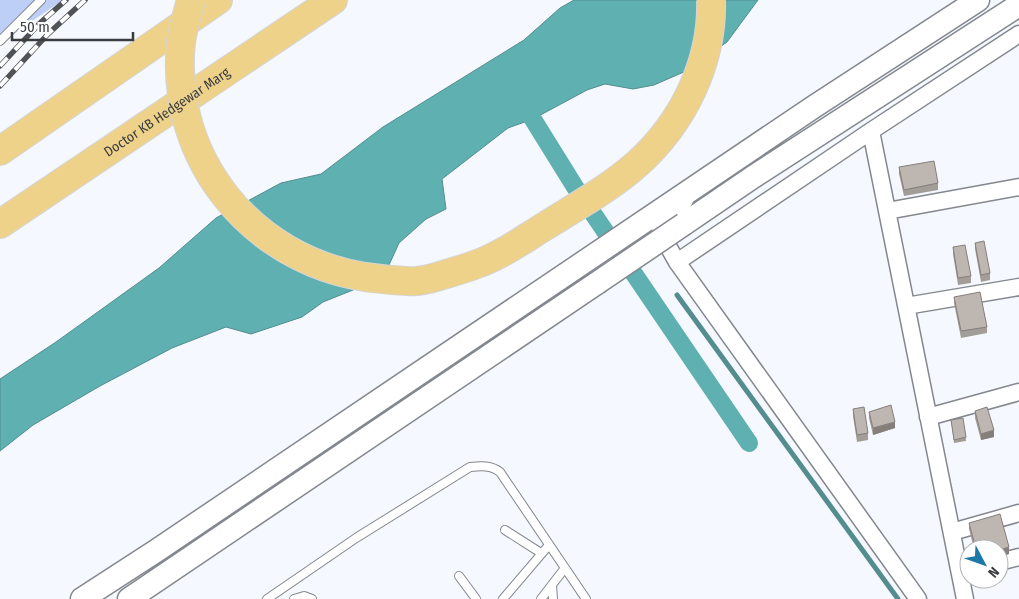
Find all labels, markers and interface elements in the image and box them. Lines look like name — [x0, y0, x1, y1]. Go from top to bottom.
scale bar — [12, 10, 134, 42]
text: 50 m — [20, 18, 50, 36]
street label: Doctor KB Hedgewar Marg — [101, 64, 234, 161]
north arrow — [959, 539, 1009, 589]
text: N — [984, 563, 1003, 581]

